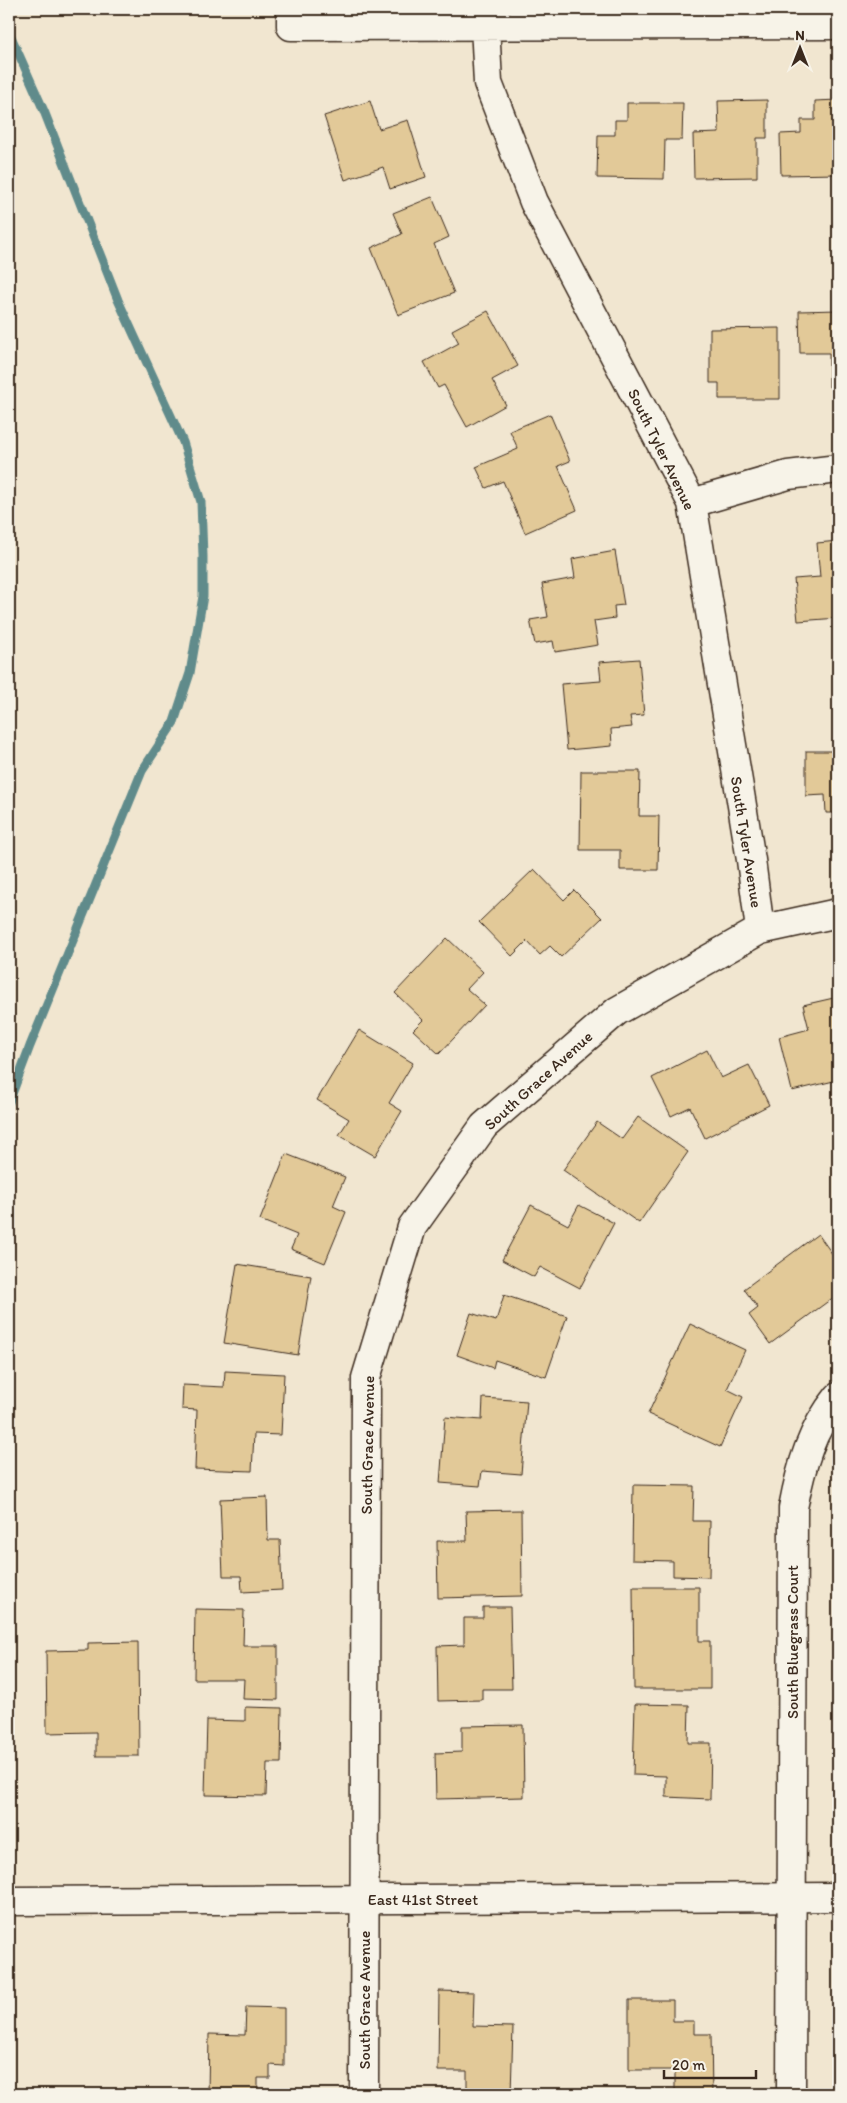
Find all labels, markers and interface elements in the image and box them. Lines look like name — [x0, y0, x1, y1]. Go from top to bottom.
north arrow — [774, 22, 824, 72]
text: N — [795, 27, 805, 44]
street label: South Tyler Avenue — [624, 385, 699, 513]
street label: South Tyler Avenue — [727, 775, 766, 909]
street label: South Grace Avenue — [480, 1027, 596, 1134]
street label: South Grace Avenue — [357, 1375, 378, 1515]
street label: South Bluegrass Court — [783, 1565, 802, 1719]
street label: East 41st Street — [368, 1890, 478, 1909]
street label: South Grace Avenue — [355, 1931, 374, 2070]
scale bar — [664, 2048, 757, 2080]
text: 20 m — [672, 2056, 706, 2074]

